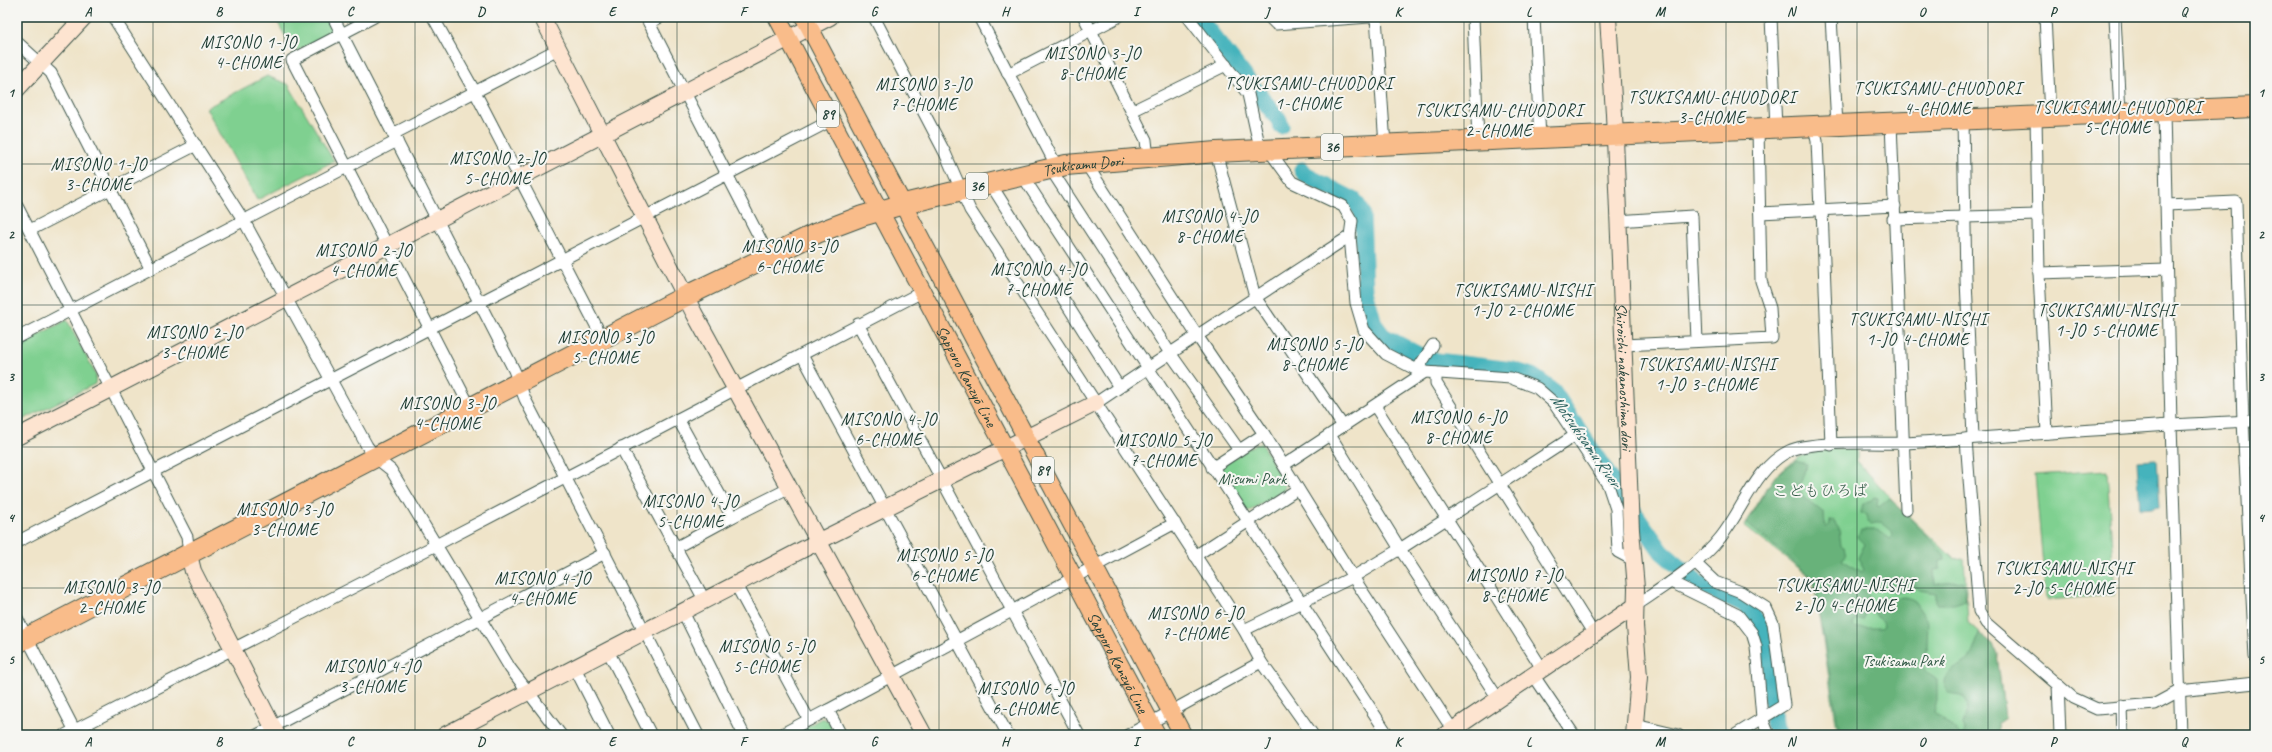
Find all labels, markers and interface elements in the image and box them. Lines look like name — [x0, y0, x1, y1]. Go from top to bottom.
text: A — [85, 4, 93, 20]
text: B — [216, 4, 224, 20]
text: C — [347, 4, 355, 20]
text: D — [477, 4, 486, 20]
text: E — [609, 4, 618, 20]
text: F — [740, 4, 749, 20]
text: G — [871, 4, 879, 20]
text: H — [1001, 4, 1011, 20]
text: I — [1133, 4, 1142, 20]
text: J — [1264, 4, 1271, 20]
text: K — [1395, 4, 1405, 20]
text: L — [1526, 4, 1533, 20]
text: M — [1655, 4, 1666, 20]
text: N — [1787, 4, 1798, 20]
text: O — [1919, 4, 1928, 20]
text: P — [2050, 4, 2059, 20]
text: Q — [2181, 4, 2189, 20]
district label: MISONO 1-JO 4-CHOME — [201, 32, 299, 73]
district label: MISONO 3-JO 8-CHOME — [1045, 43, 1143, 84]
district label: TSUKISAMU-CHUODORI 1-CHOME — [1225, 73, 1396, 114]
district label: MISONO 3-JO 7-CHOME — [876, 74, 974, 115]
district label: TSUKISAMU-CHUODORI 4-CHOME — [1854, 78, 2025, 119]
text: 1 — [8, 85, 16, 101]
text: 1 — [2258, 85, 2266, 101]
district label: TSUKISAMU-CHUODORI 3-CHOME — [1628, 87, 1799, 128]
district label: TSUKISAMU-CHUODORI 5-CHOME — [2034, 97, 2205, 138]
district label: TSUKISAMU-CHUODORI 2-CHOME — [1415, 100, 1586, 141]
road number: 89 — [817, 101, 839, 127]
road number: 36 — [1321, 134, 1343, 160]
district label: MISONO 2-JO 5-CHOME — [450, 148, 548, 189]
street label: Tsukisamu Dori — [1041, 151, 1126, 181]
district label: MISONO 1-JO 3-CHOME — [51, 154, 149, 195]
road number: 36 — [966, 173, 988, 199]
district label: MISONO 4-JO 8-CHOME — [1162, 206, 1260, 247]
text: 2 — [8, 227, 15, 243]
text: 2 — [2258, 227, 2265, 243]
district label: MISONO 3-JO 6-CHOME — [742, 236, 840, 277]
district label: MISONO 2-JO 4-CHOME — [316, 240, 414, 281]
district label: MISONO 4-JO 7-CHOME — [991, 259, 1089, 300]
district label: TSUKISAMU-NISHI 1-JO 2-CHOME — [1454, 280, 1596, 321]
district label: TSUKISAMU-NISHI 1-JO 5-CHOME — [2038, 300, 2180, 341]
street label: Shiroishi nakanoshima dori — [1611, 303, 1637, 453]
district label: TSUKISAMU-NISHI 1-JO 4-CHOME — [1849, 309, 1991, 350]
district label: MISONO 2-JO 3-CHOME — [147, 322, 245, 363]
street label: Sapporo Kanzyō Line — [931, 322, 1002, 432]
district label: MISONO 3-JO 5-CHOME — [558, 327, 656, 368]
district label: MISONO 5-JO 8-CHOME — [1267, 334, 1365, 375]
district label: TSUKISAMU-NISHI 1-JO 3-CHOME — [1638, 354, 1780, 395]
text: 3 — [8, 369, 15, 385]
text: 3 — [2258, 369, 2265, 385]
water label: Motsukisamu River — [1546, 390, 1627, 493]
district label: MISONO 3-JO 4-CHOME — [400, 393, 498, 434]
district label: MISONO 6-JO 8-CHOME — [1411, 407, 1509, 448]
district label: MISONO 4-JO 6-CHOME — [841, 409, 939, 450]
district label: MISONO 5-JO 7-CHOME — [1116, 430, 1214, 471]
road number: 89 — [1032, 457, 1054, 483]
park label: Misumi Park — [1218, 469, 1287, 489]
park label: こどもひろば — [1772, 481, 1868, 501]
district label: MISONO 4-JO 5-CHOME — [643, 491, 741, 532]
district label: MISONO 3-JO 3-CHOME — [237, 499, 335, 540]
text: 4 — [8, 510, 16, 526]
text: 4 — [2258, 510, 2266, 526]
district label: MISONO 5-JO 6-CHOME — [897, 545, 995, 586]
district label: TSUKISAMU-NISHI 2-JO 5-CHOME — [1995, 558, 2137, 599]
district label: MISONO 7-JO 8-CHOME — [1467, 565, 1565, 606]
district label: MISONO 4-JO 4-CHOME — [495, 568, 593, 609]
district label: TSUKISAMU-NISHI 2-JO 4-CHOME — [1776, 575, 1918, 616]
district label: MISONO 3-JO 2-CHOME — [64, 577, 162, 618]
district label: MISONO 6-JO 7-CHOME — [1148, 603, 1246, 644]
street label: Sapporo Kanzyō Line — [1083, 609, 1153, 718]
district label: MISONO 5-JO 5-CHOME — [719, 636, 817, 677]
park label: Tsukisamu Park — [1862, 651, 1945, 671]
text: 5 — [8, 652, 15, 668]
text: 5 — [2258, 652, 2265, 668]
district label: MISONO 4-JO 3-CHOME — [325, 656, 423, 697]
district label: MISONO 6-JO 6-CHOME — [978, 678, 1076, 719]
text: A — [85, 734, 93, 750]
text: B — [216, 734, 224, 750]
text: C — [347, 734, 355, 750]
text: D — [477, 734, 486, 750]
text: E — [609, 734, 618, 750]
text: F — [740, 734, 749, 750]
text: G — [871, 734, 879, 750]
text: H — [1001, 734, 1011, 750]
text: I — [1133, 734, 1142, 750]
text: J — [1264, 734, 1271, 750]
text: K — [1395, 734, 1405, 750]
text: L — [1526, 734, 1533, 750]
text: M — [1655, 734, 1666, 750]
text: N — [1787, 734, 1798, 750]
text: O — [1919, 734, 1928, 750]
text: P — [2050, 734, 2059, 750]
text: Q — [2181, 734, 2189, 750]

